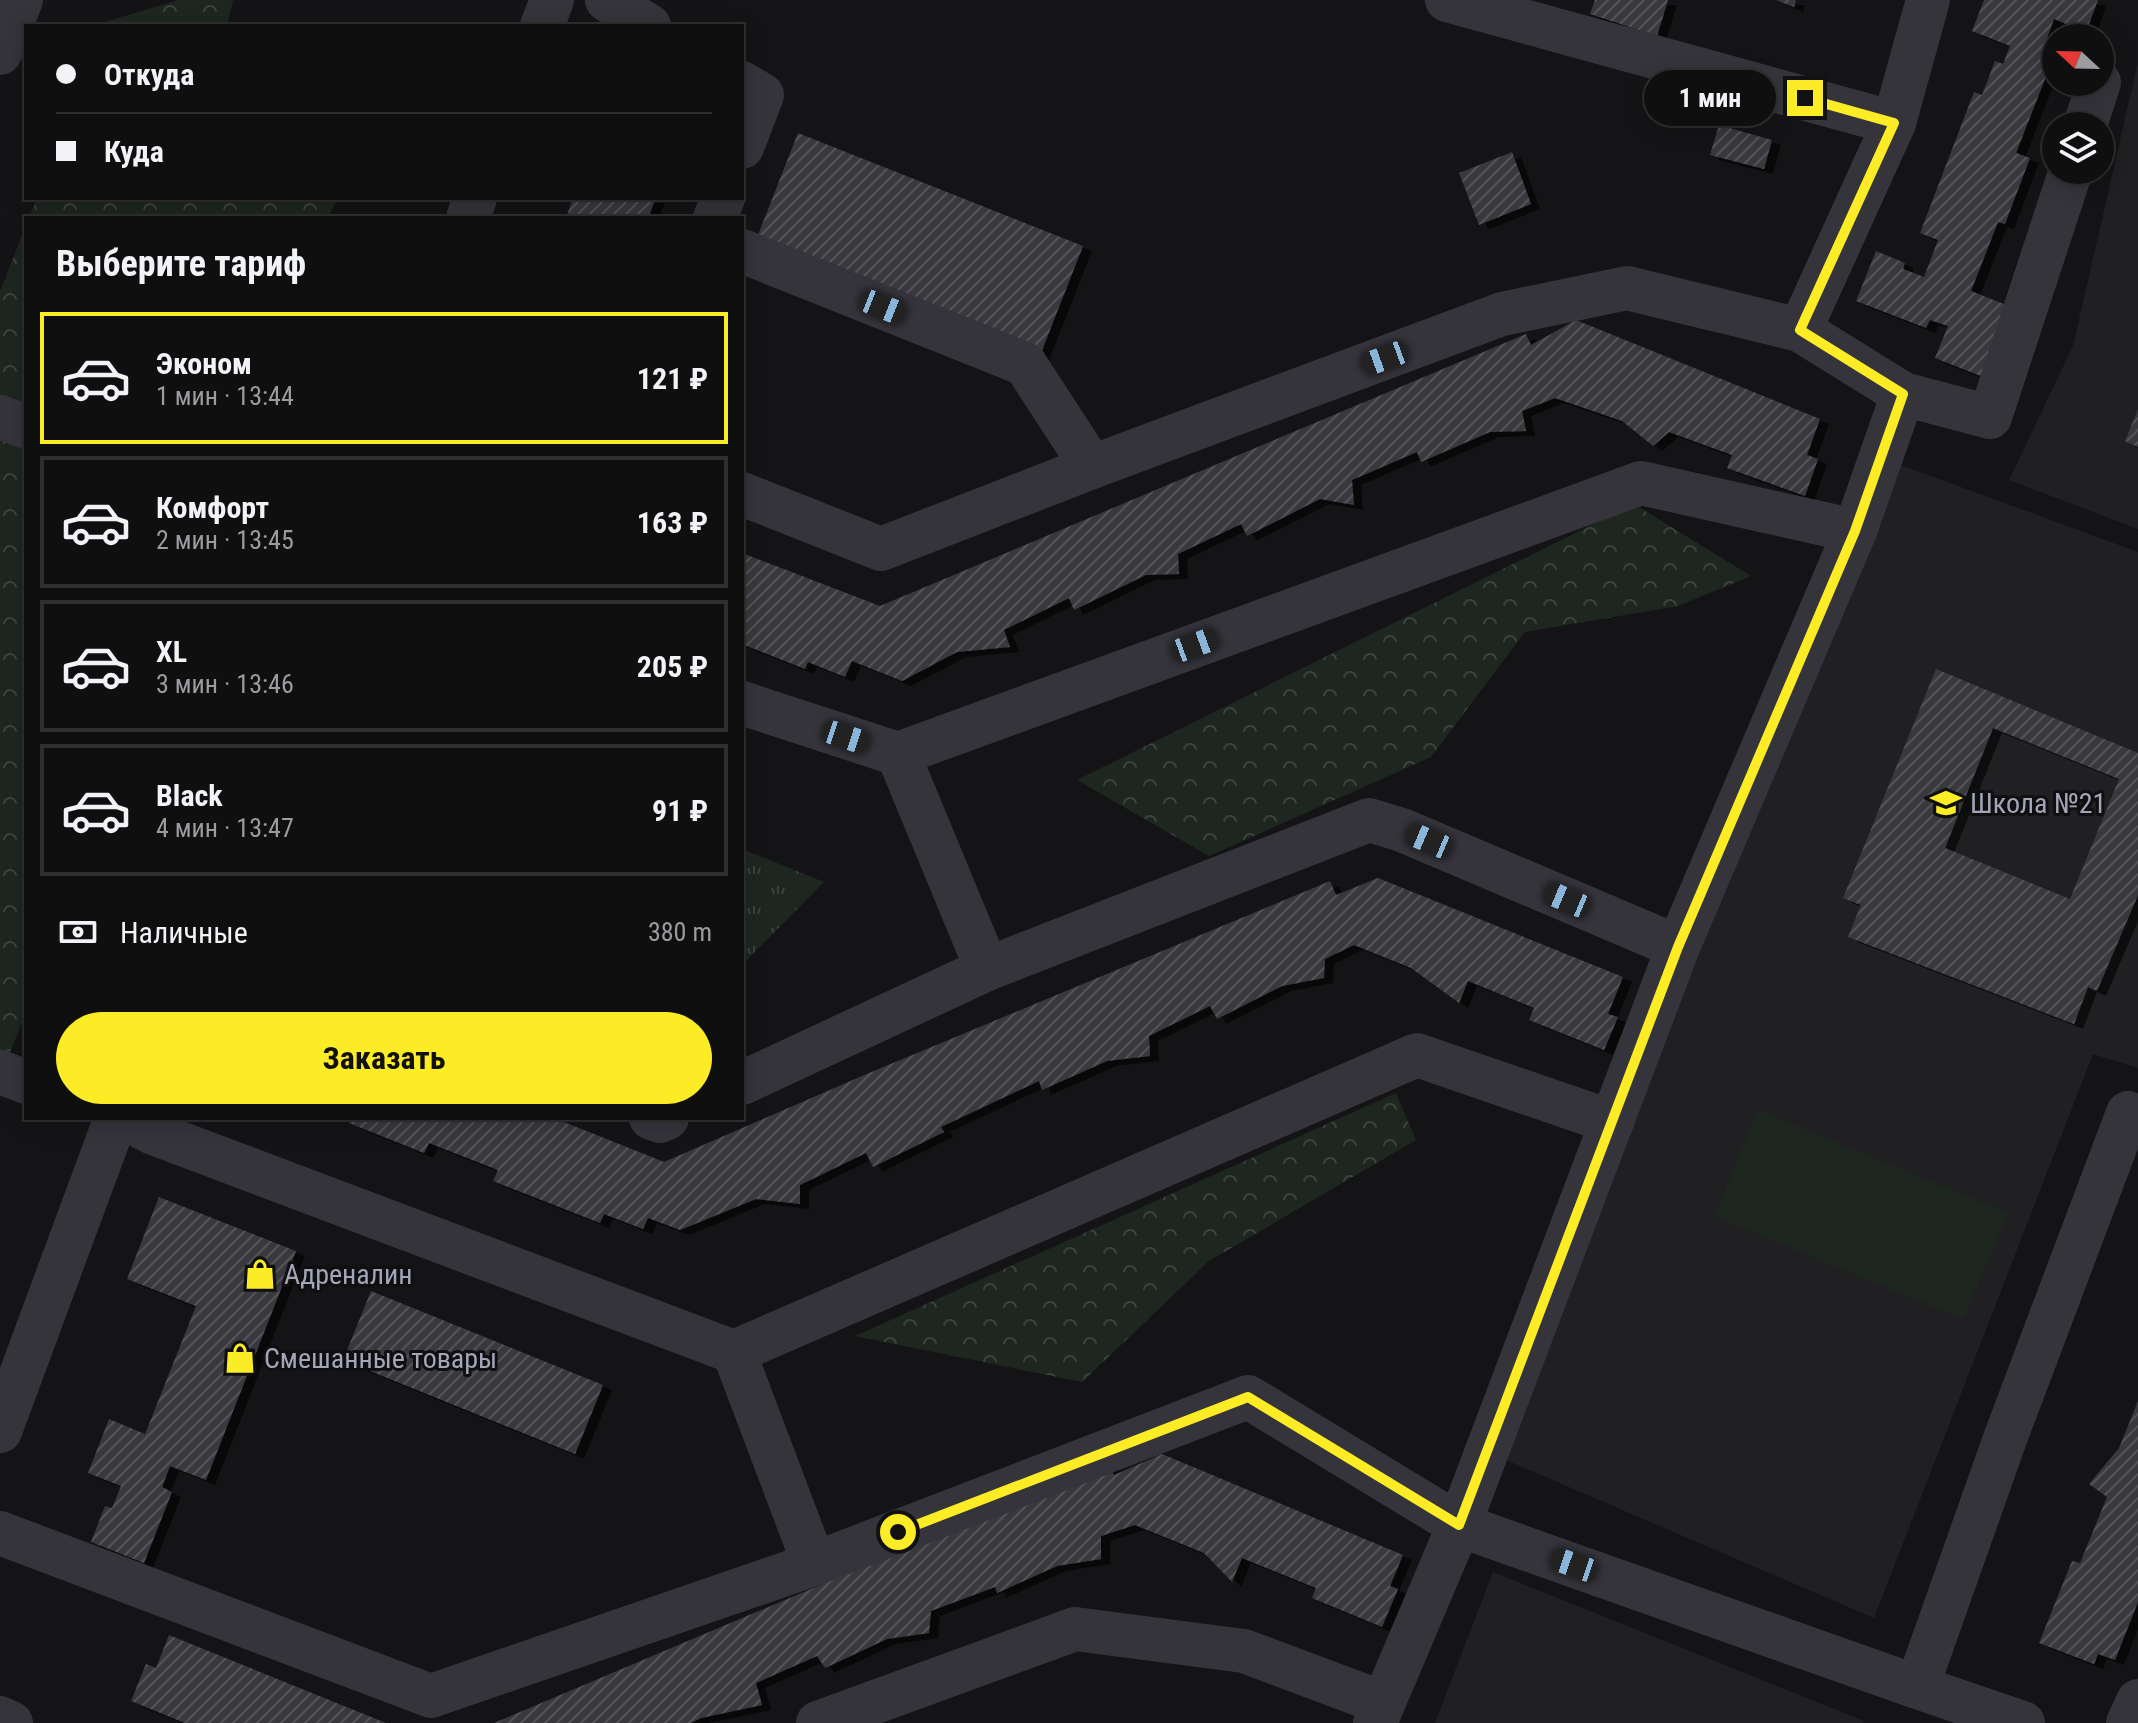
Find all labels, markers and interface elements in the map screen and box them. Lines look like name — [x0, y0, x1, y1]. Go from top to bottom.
north arrow — [2042, 24, 2114, 96]
map controls — [2042, 24, 2114, 184]
text: Откуда — [104, 57, 194, 92]
callout: 1 мин — [1645, 70, 1777, 126]
route end — [1787, 80, 1823, 116]
text: 1 мин — [1679, 83, 1741, 113]
button: layers — [2042, 112, 2114, 184]
text: Куда — [104, 134, 164, 169]
text: Выберите тариф — [56, 243, 306, 285]
car — [856, 287, 910, 327]
car — [1358, 339, 1412, 377]
icon: car — [60, 342, 132, 414]
text: Эконом — [156, 346, 252, 381]
text: 121 ₽ — [637, 361, 708, 396]
text: 1 мин · 13:44 — [156, 381, 294, 411]
icon: car — [60, 486, 132, 558]
text: Комфорт — [156, 490, 269, 525]
text: 163 ₽ — [637, 505, 708, 540]
text: 2 мин · 13:45 — [156, 525, 294, 555]
car — [1168, 626, 1222, 664]
icon: car — [60, 630, 132, 702]
text: XL — [156, 634, 187, 669]
text: 205 ₽ — [637, 649, 708, 684]
text: 3 мин · 13:46 — [156, 669, 294, 699]
car — [819, 718, 873, 756]
icon: car — [60, 774, 132, 846]
text: Black — [156, 778, 223, 813]
school or university icon: Школа №21 — [1929, 786, 1963, 820]
place label: Школа №21 — [1970, 787, 2106, 820]
text: 91 ₽ — [652, 793, 708, 828]
text: 4 мин · 13:47 — [156, 813, 294, 843]
car — [1402, 821, 1456, 861]
car — [1540, 880, 1594, 920]
icon: cash — [56, 910, 100, 954]
text: Наличные — [120, 915, 248, 950]
text: 380 m — [648, 917, 712, 947]
button: Заказать — [56, 1012, 712, 1104]
shop icon: Адреналин — [243, 1257, 277, 1291]
place label: Адреналин — [284, 1258, 413, 1291]
shop icon: Смешанные товары — [223, 1341, 257, 1375]
place label: Смешанные товары — [264, 1342, 497, 1375]
route start — [880, 1514, 916, 1550]
car — [1547, 1546, 1601, 1584]

